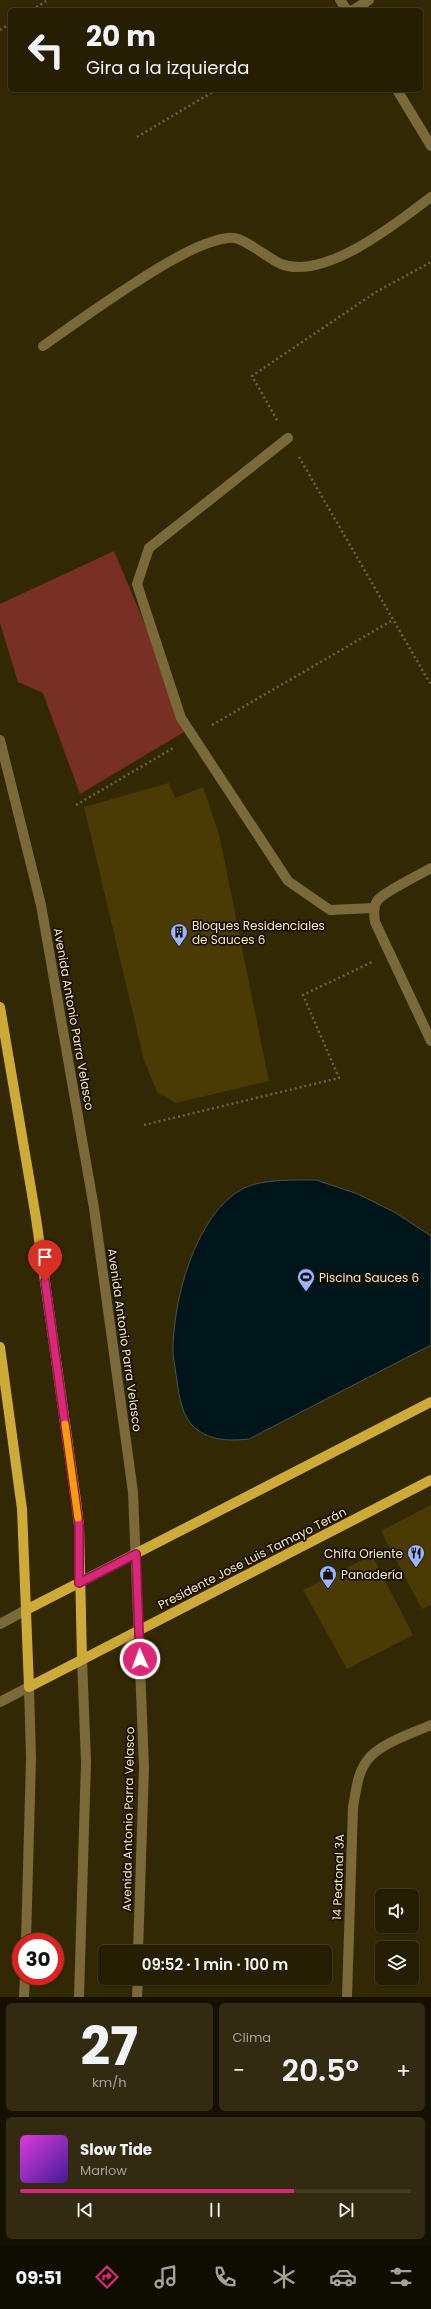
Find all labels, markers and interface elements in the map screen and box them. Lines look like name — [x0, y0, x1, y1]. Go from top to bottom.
text: 20 m — [86, 17, 156, 56]
icon: left — [20, 24, 72, 76]
text: Gira a la izquierda — [86, 55, 249, 80]
place label: Bloques Residenciales de Sauces 6 — [192, 917, 325, 948]
building icon: Bloques Residenciales de Sauces 6 — [169, 922, 189, 947]
street label: Avenida Antonio Parra Velasco — [50, 927, 98, 1112]
pin — [28, 1240, 62, 1281]
icon: arrive — [34, 1246, 56, 1268]
street label: Avenida Antonio Parra Velasco — [104, 1247, 146, 1433]
sports icon: Piscina Sauces 6 — [296, 1267, 316, 1292]
place label: Piscina Sauces 6 — [319, 1269, 419, 1286]
street label: Presidente Jose Luis Tamayo Terán — [155, 1503, 349, 1613]
restaurant icon: Chifa Oriente — [406, 1543, 426, 1568]
place label: Chifa Oriente — [324, 1545, 403, 1562]
shop icon: Panadería — [318, 1564, 338, 1589]
place label: Panadería — [341, 1566, 403, 1583]
position arrow — [119, 1638, 161, 1680]
street label: Avenida Antonio Parra Velasco — [118, 1726, 138, 1912]
street label: 14 Peatonal 3A — [328, 1834, 348, 1920]
map controls — [375, 1889, 419, 1985]
button: sound — [375, 1889, 419, 1933]
speed limit sign: 30 — [12, 1933, 64, 1985]
button: layers — [375, 1941, 419, 1985]
text: 09:52 · 1 min · 100 m — [142, 1954, 288, 1975]
text: 27 — [80, 2010, 138, 2083]
text: Clima — [233, 2028, 271, 2047]
text: 20.5° — [282, 2049, 359, 2092]
text: − — [233, 2055, 245, 2086]
text: + — [396, 2055, 411, 2086]
text: km/h — [92, 2073, 127, 2092]
text: Slow Tide — [80, 2139, 152, 2160]
text: Marlow — [80, 2161, 127, 2180]
icon: previous — [74, 2199, 96, 2221]
icon: pause — [204, 2199, 226, 2221]
icon: next — [335, 2199, 357, 2221]
icon: directions — [93, 2263, 121, 2291]
icon: music — [152, 2263, 180, 2291]
icon: phone — [211, 2263, 239, 2291]
icon: climate — [270, 2263, 298, 2291]
icon: car — [329, 2263, 357, 2291]
icon: filters — [387, 2263, 415, 2291]
text: 09:51 — [15, 2265, 62, 2290]

